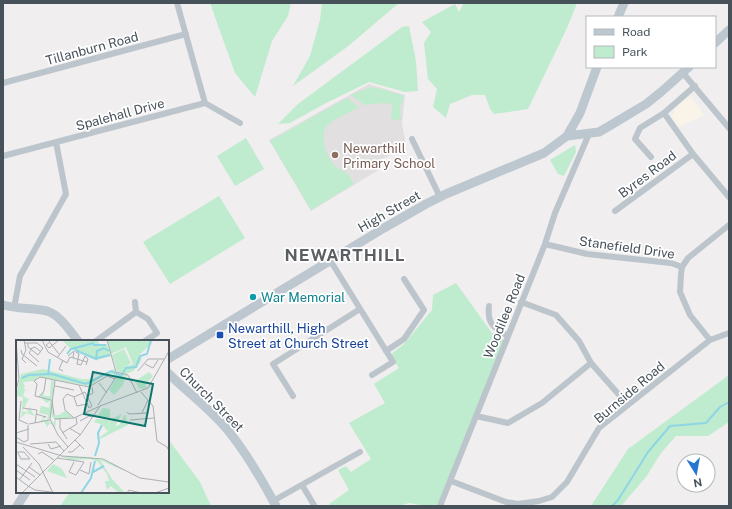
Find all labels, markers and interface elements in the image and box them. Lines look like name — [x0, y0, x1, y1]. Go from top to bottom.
legend — [586, 16, 716, 68]
text: Road — [622, 25, 650, 39]
street label: Tillanburn Road — [44, 29, 140, 68]
text: Park — [622, 45, 648, 59]
street label: Spalehall Drive — [74, 95, 166, 134]
place label: Newarthill Primary School — [343, 141, 435, 171]
street label: Byres Road — [615, 148, 679, 201]
marker: Newarthill Primary School — [330, 150, 340, 160]
street label: High Street — [355, 187, 423, 235]
street label: Stanefield Drive — [578, 233, 676, 262]
district label: NEWARTHILL — [284, 245, 406, 265]
street label: Woodilee Road — [481, 272, 528, 361]
place label: War Memorial — [261, 290, 345, 305]
marker: War Memorial — [248, 292, 258, 302]
place label: Newarthill, High Street at Church Street — [228, 321, 369, 351]
marker: Newarthill, High Street at Church Street — [215, 330, 225, 340]
inset map — [16, 340, 169, 493]
street label: Burnside Road — [591, 358, 668, 426]
street label: Church Street — [176, 364, 247, 435]
north arrow — [676, 453, 716, 493]
text: N — [693, 476, 703, 490]

